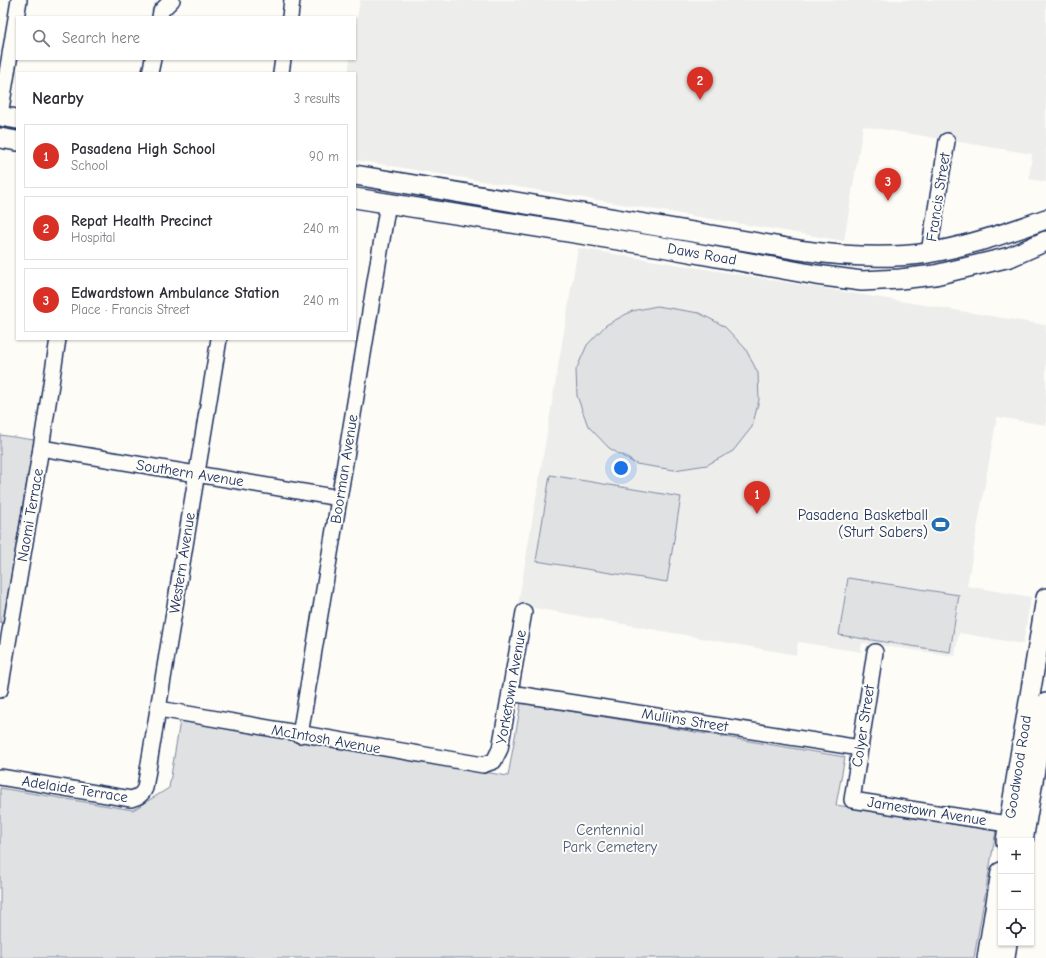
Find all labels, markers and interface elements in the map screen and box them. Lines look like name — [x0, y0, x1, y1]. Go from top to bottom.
search box — [16, 16, 356, 60]
icon: search — [30, 27, 52, 49]
text: Search here — [62, 29, 140, 47]
pin: 2 — [687, 67, 713, 100]
text: Nearby — [32, 89, 83, 108]
text: 3 results — [294, 91, 340, 106]
text: Pasadena High School — [71, 140, 215, 158]
text: 1 — [43, 149, 49, 164]
text: 90 m — [309, 149, 339, 164]
street label: Francis Street — [922, 151, 954, 243]
text: School — [71, 158, 108, 173]
pin: 3 — [875, 168, 901, 201]
text: Repat Health Precinct — [71, 212, 212, 230]
text: 2 — [43, 221, 49, 236]
text: 240 m — [303, 221, 339, 236]
text: Hospital — [71, 230, 115, 245]
street label: Daws Road — [666, 239, 738, 269]
text: Edwardstown Ambulance Station — [71, 284, 279, 302]
text: 3 — [43, 293, 49, 308]
text: 240 m — [303, 293, 339, 308]
text: Place · Francis Street — [71, 302, 189, 317]
street label: Boorman Avenue — [326, 413, 362, 525]
street label: Southern Avenue — [135, 456, 246, 490]
your location — [611, 458, 631, 478]
street label: Naomi Terrace — [13, 466, 47, 563]
pin: 1 — [744, 481, 770, 514]
place label: Pasadena Basketball (Sturt Sabers) — [798, 506, 928, 541]
street label: Western Avenue — [165, 511, 199, 615]
sports icon: Pasadena Basketball (Sturt Sabers) — [931, 514, 951, 534]
street label: Yorketown Avenue — [492, 628, 530, 746]
street label: Colyer Street — [848, 683, 878, 768]
street label: Mullins Street — [640, 704, 730, 736]
street label: Goodwood Road — [1001, 714, 1035, 820]
street label: McIntosh Avenue — [270, 721, 383, 758]
street label: Adelaide Terrace — [21, 772, 130, 806]
street label: Jamestown Avenue — [866, 793, 988, 829]
park label: Centennial Park Cemetery — [563, 821, 657, 856]
map controls — [998, 838, 1034, 946]
button: + — [998, 838, 1034, 874]
button: − — [998, 874, 1034, 910]
button: locate — [998, 910, 1034, 946]

